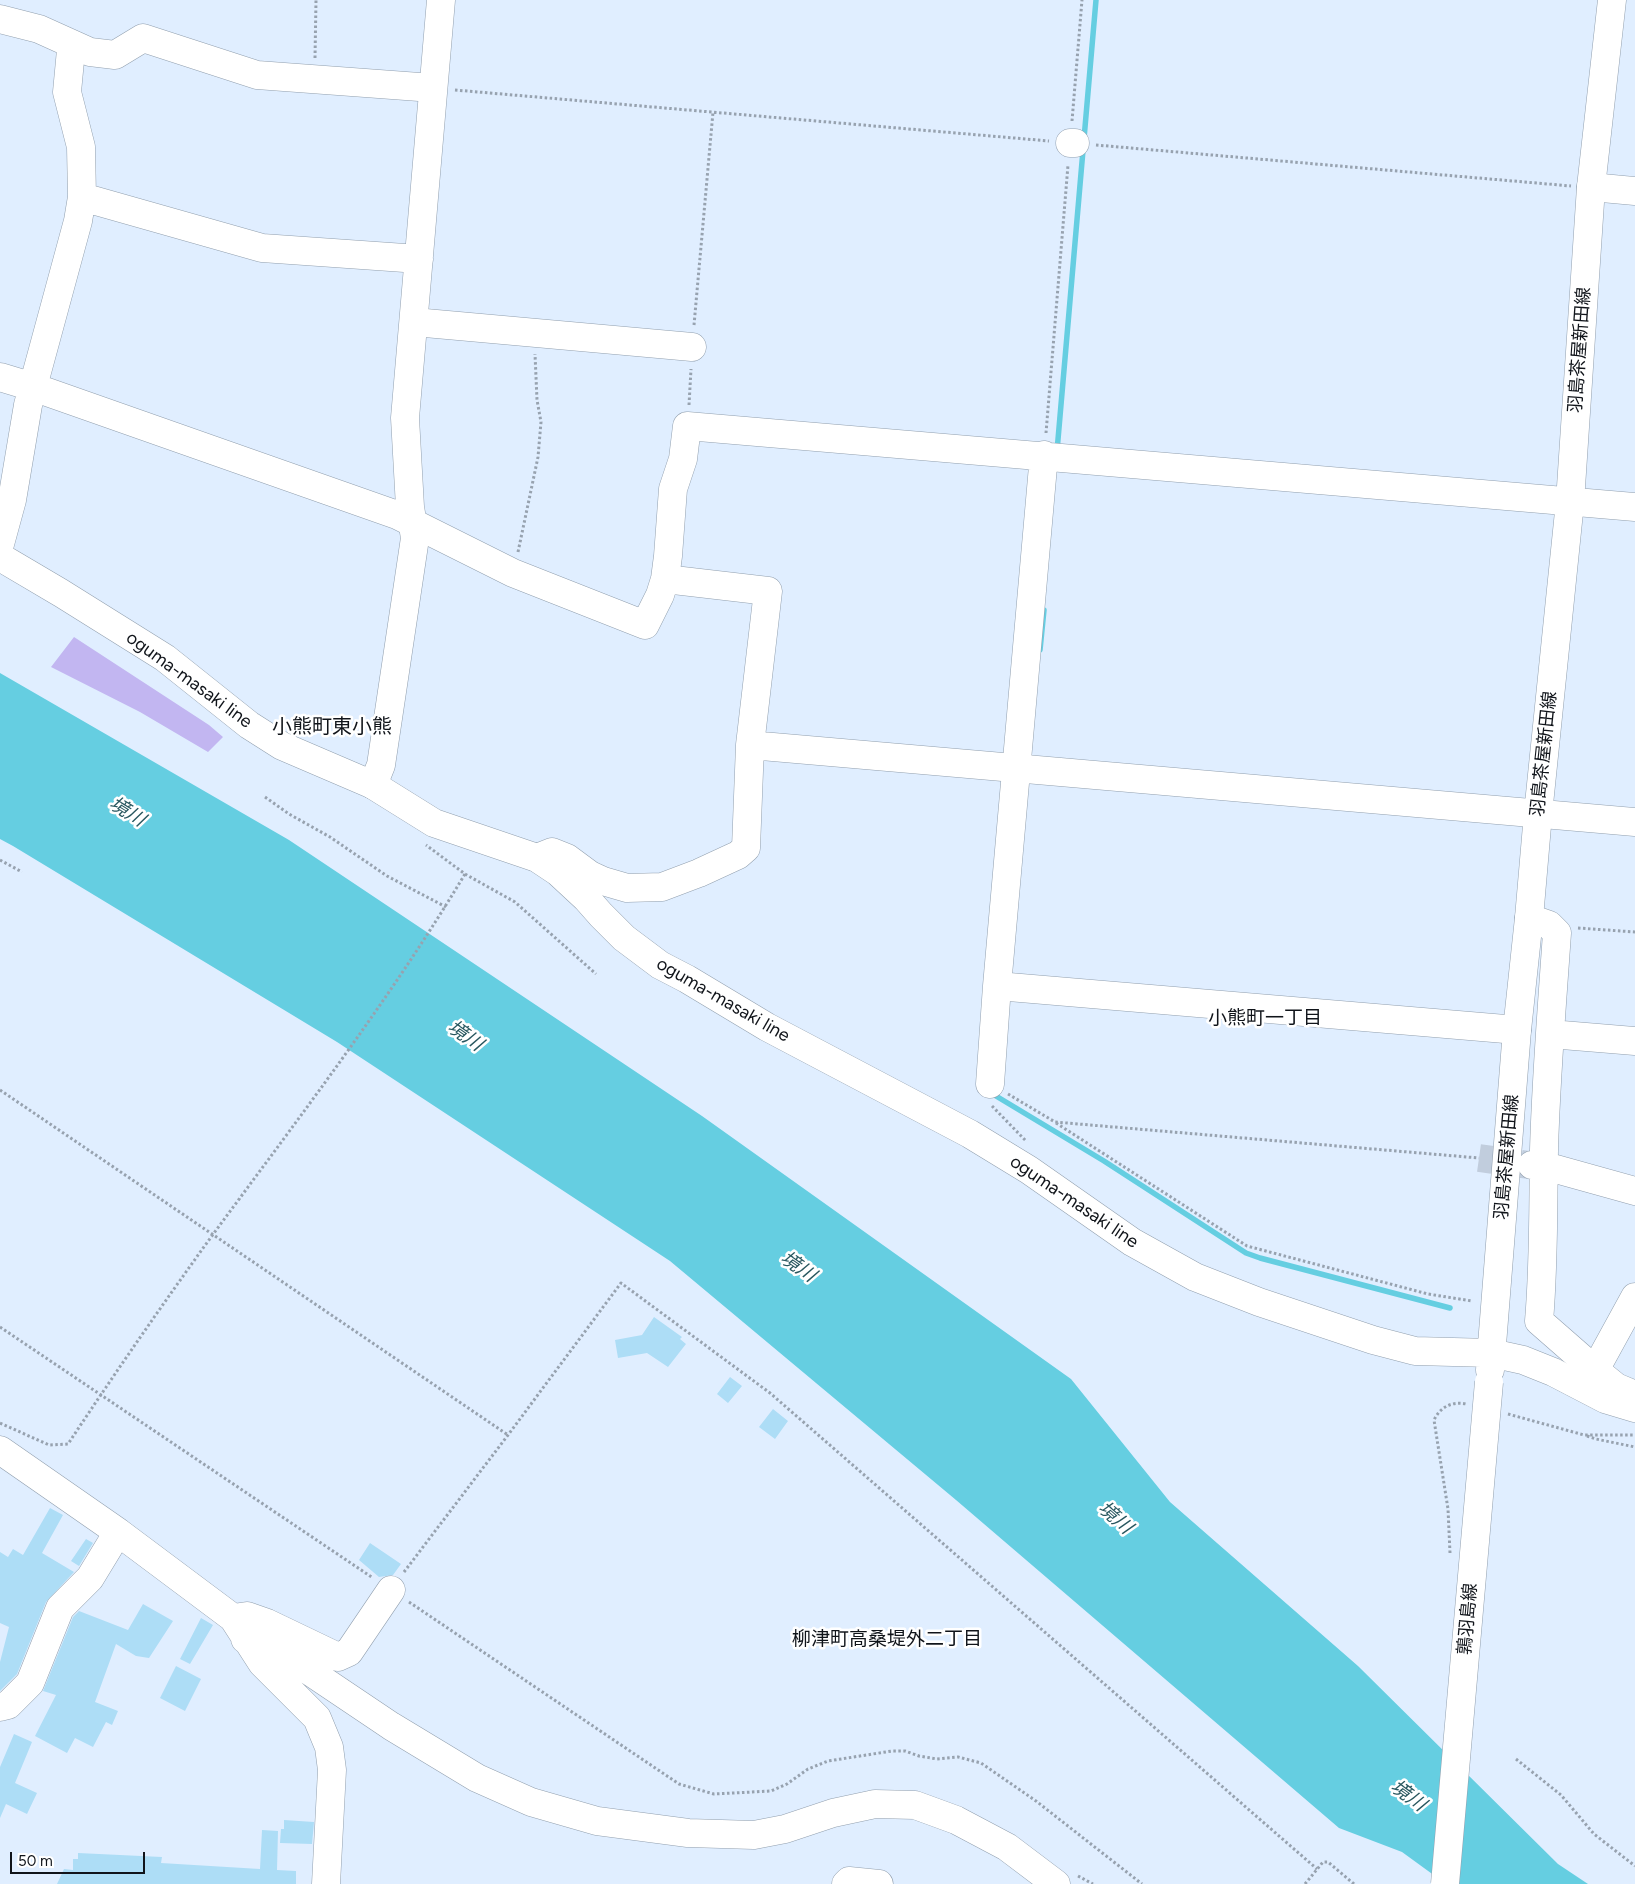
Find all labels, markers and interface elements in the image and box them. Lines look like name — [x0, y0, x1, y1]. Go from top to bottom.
street label: 羽島茶屋新田線 — [1565, 286, 1595, 414]
street label: oguma-masaki line — [122, 627, 256, 733]
street label: 羽島茶屋新田線 — [1527, 690, 1561, 818]
district label: 小熊町東小熊 — [272, 715, 392, 739]
water label: 境川 — [105, 792, 149, 832]
street label: oguma-masaki line — [652, 953, 794, 1047]
district label: 小熊町一丁目 — [1208, 1007, 1322, 1029]
water label: 境川 — [443, 1016, 487, 1056]
street label: 羽島茶屋新田線 — [1491, 1093, 1523, 1221]
street label: oguma-masaki line — [1006, 1151, 1142, 1253]
water label: 境川 — [776, 1247, 820, 1287]
water label: 境川 — [1093, 1497, 1137, 1539]
street label: 鶉羽島線 — [1454, 1582, 1482, 1656]
district label: 柳津町高桑堤外二丁目 — [792, 1628, 982, 1650]
water label: 境川 — [1386, 1776, 1430, 1816]
scale bar — [12, 1842, 148, 1874]
text: 50 m — [18, 1852, 53, 1870]

